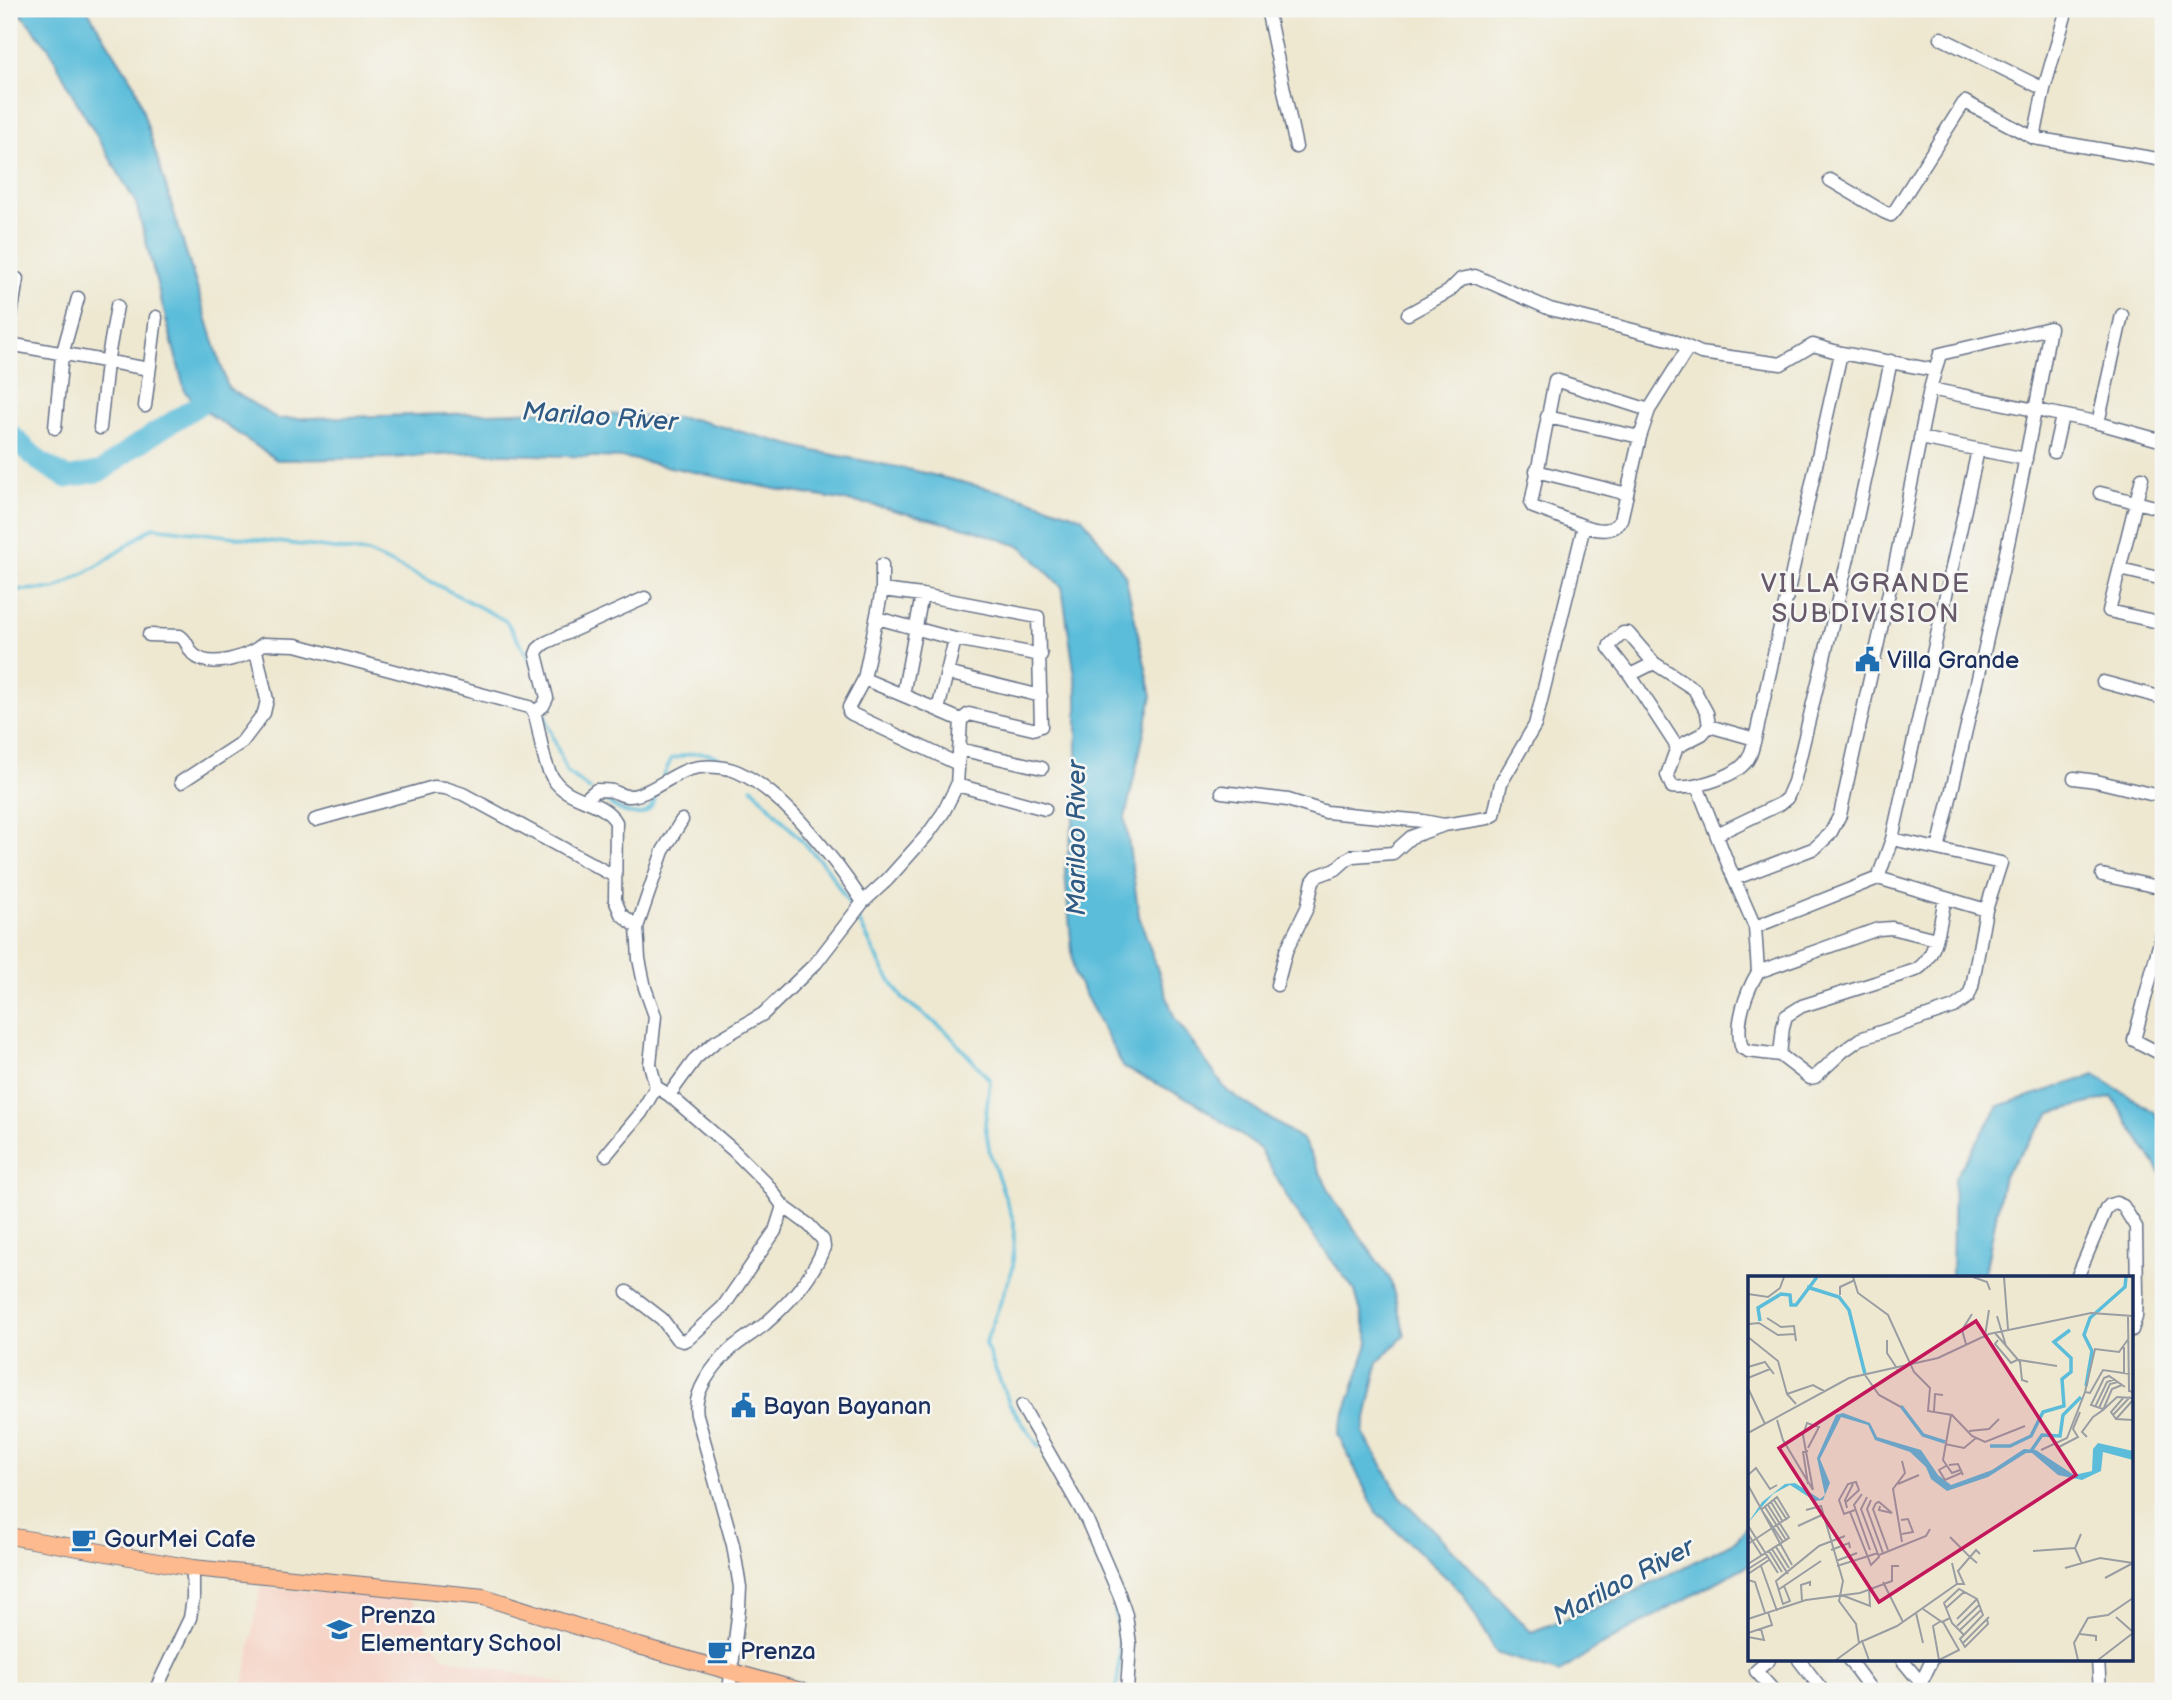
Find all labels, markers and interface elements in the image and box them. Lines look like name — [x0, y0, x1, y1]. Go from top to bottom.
water label: Marilao River — [521, 397, 680, 438]
district label: VILLA GRANDE SUBDIVISION — [1761, 569, 1971, 630]
public building icon: Villa Grande — [1853, 646, 1881, 674]
place label: Villa Grande — [1887, 646, 2019, 675]
water label: Marilao River — [1062, 759, 1093, 916]
inset map — [1748, 1276, 2134, 1662]
public building icon: Bayan Bayanan — [729, 1392, 757, 1420]
place label: Bayan Bayanan — [763, 1392, 931, 1421]
cafe icon: GourMei Cafe — [70, 1525, 98, 1553]
place label: GourMei Cafe — [104, 1525, 256, 1554]
water label: Marilao River — [1548, 1531, 1701, 1633]
place label: Prenza Elementary School — [360, 1601, 561, 1658]
school or university icon: Prenza Elementary School — [326, 1615, 354, 1643]
cafe icon: Prenza — [706, 1637, 734, 1665]
place label: Prenza — [740, 1637, 816, 1666]

